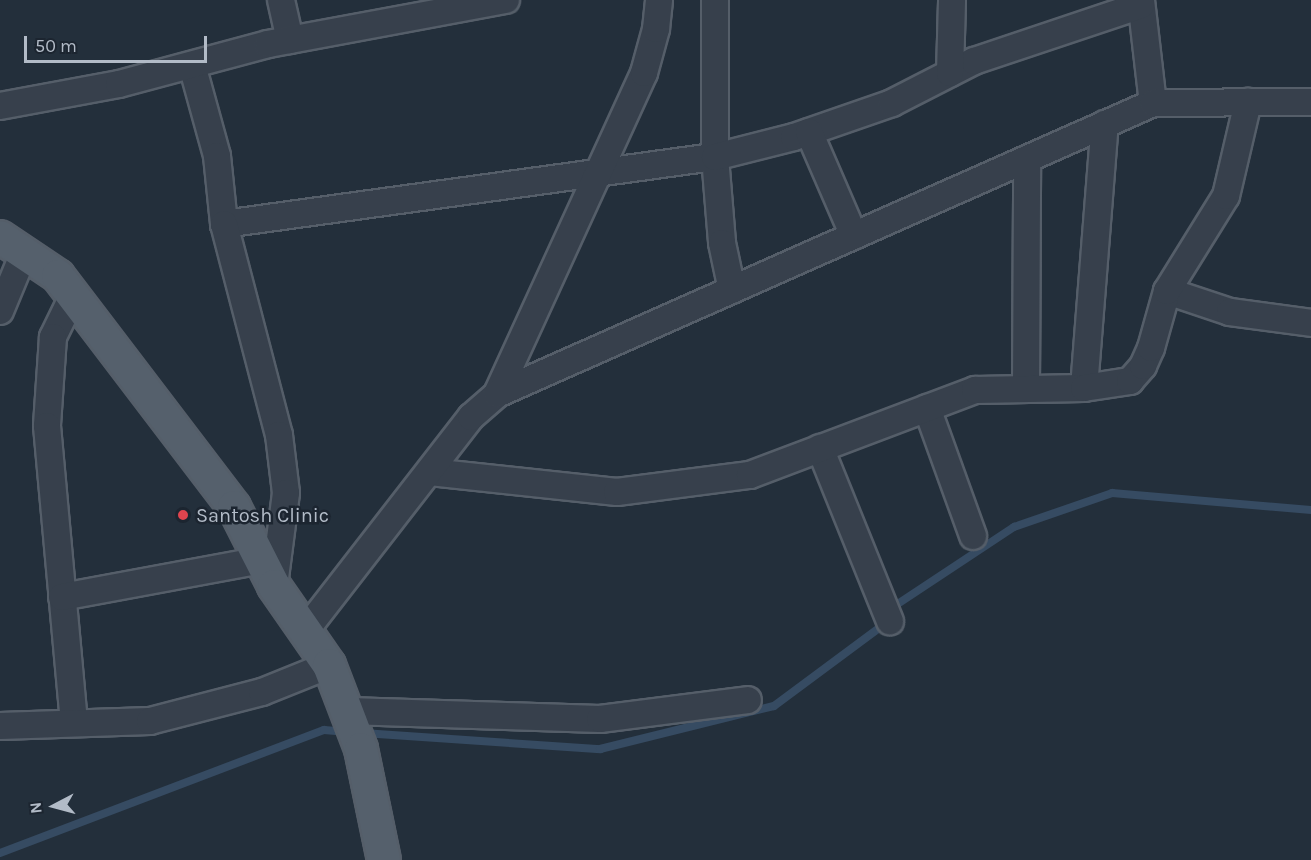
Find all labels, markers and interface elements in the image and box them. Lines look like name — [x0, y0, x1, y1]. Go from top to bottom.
scale bar — [27, 24, 210, 62]
text: 50 m — [35, 35, 77, 57]
place label: Santosh Clinic — [196, 503, 329, 527]
marker: Santosh Clinic — [174, 506, 192, 524]
north arrow — [24, 776, 84, 836]
text: N — [26, 801, 46, 815]

